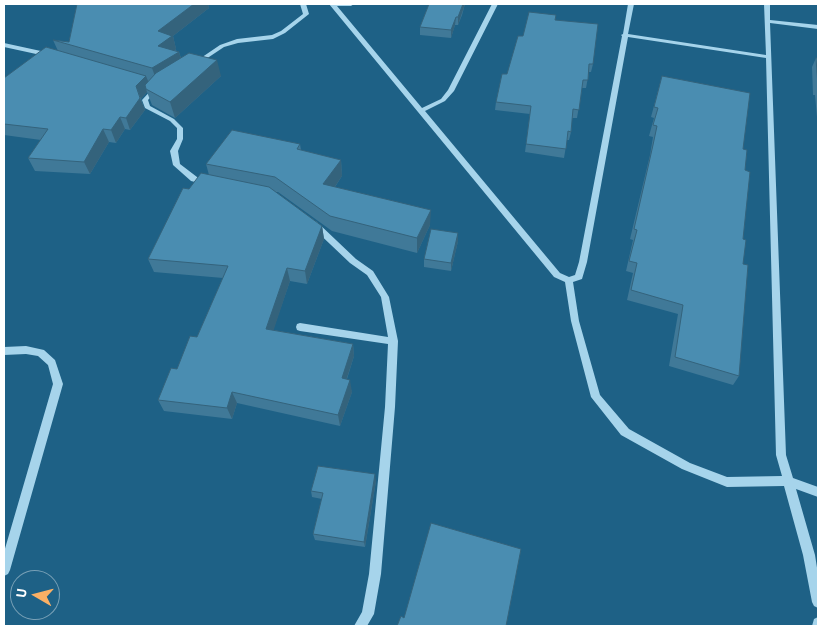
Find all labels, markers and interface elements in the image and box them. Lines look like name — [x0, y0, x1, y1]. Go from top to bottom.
north arrow — [10, 570, 60, 620]
text: U — [10, 587, 32, 599]

